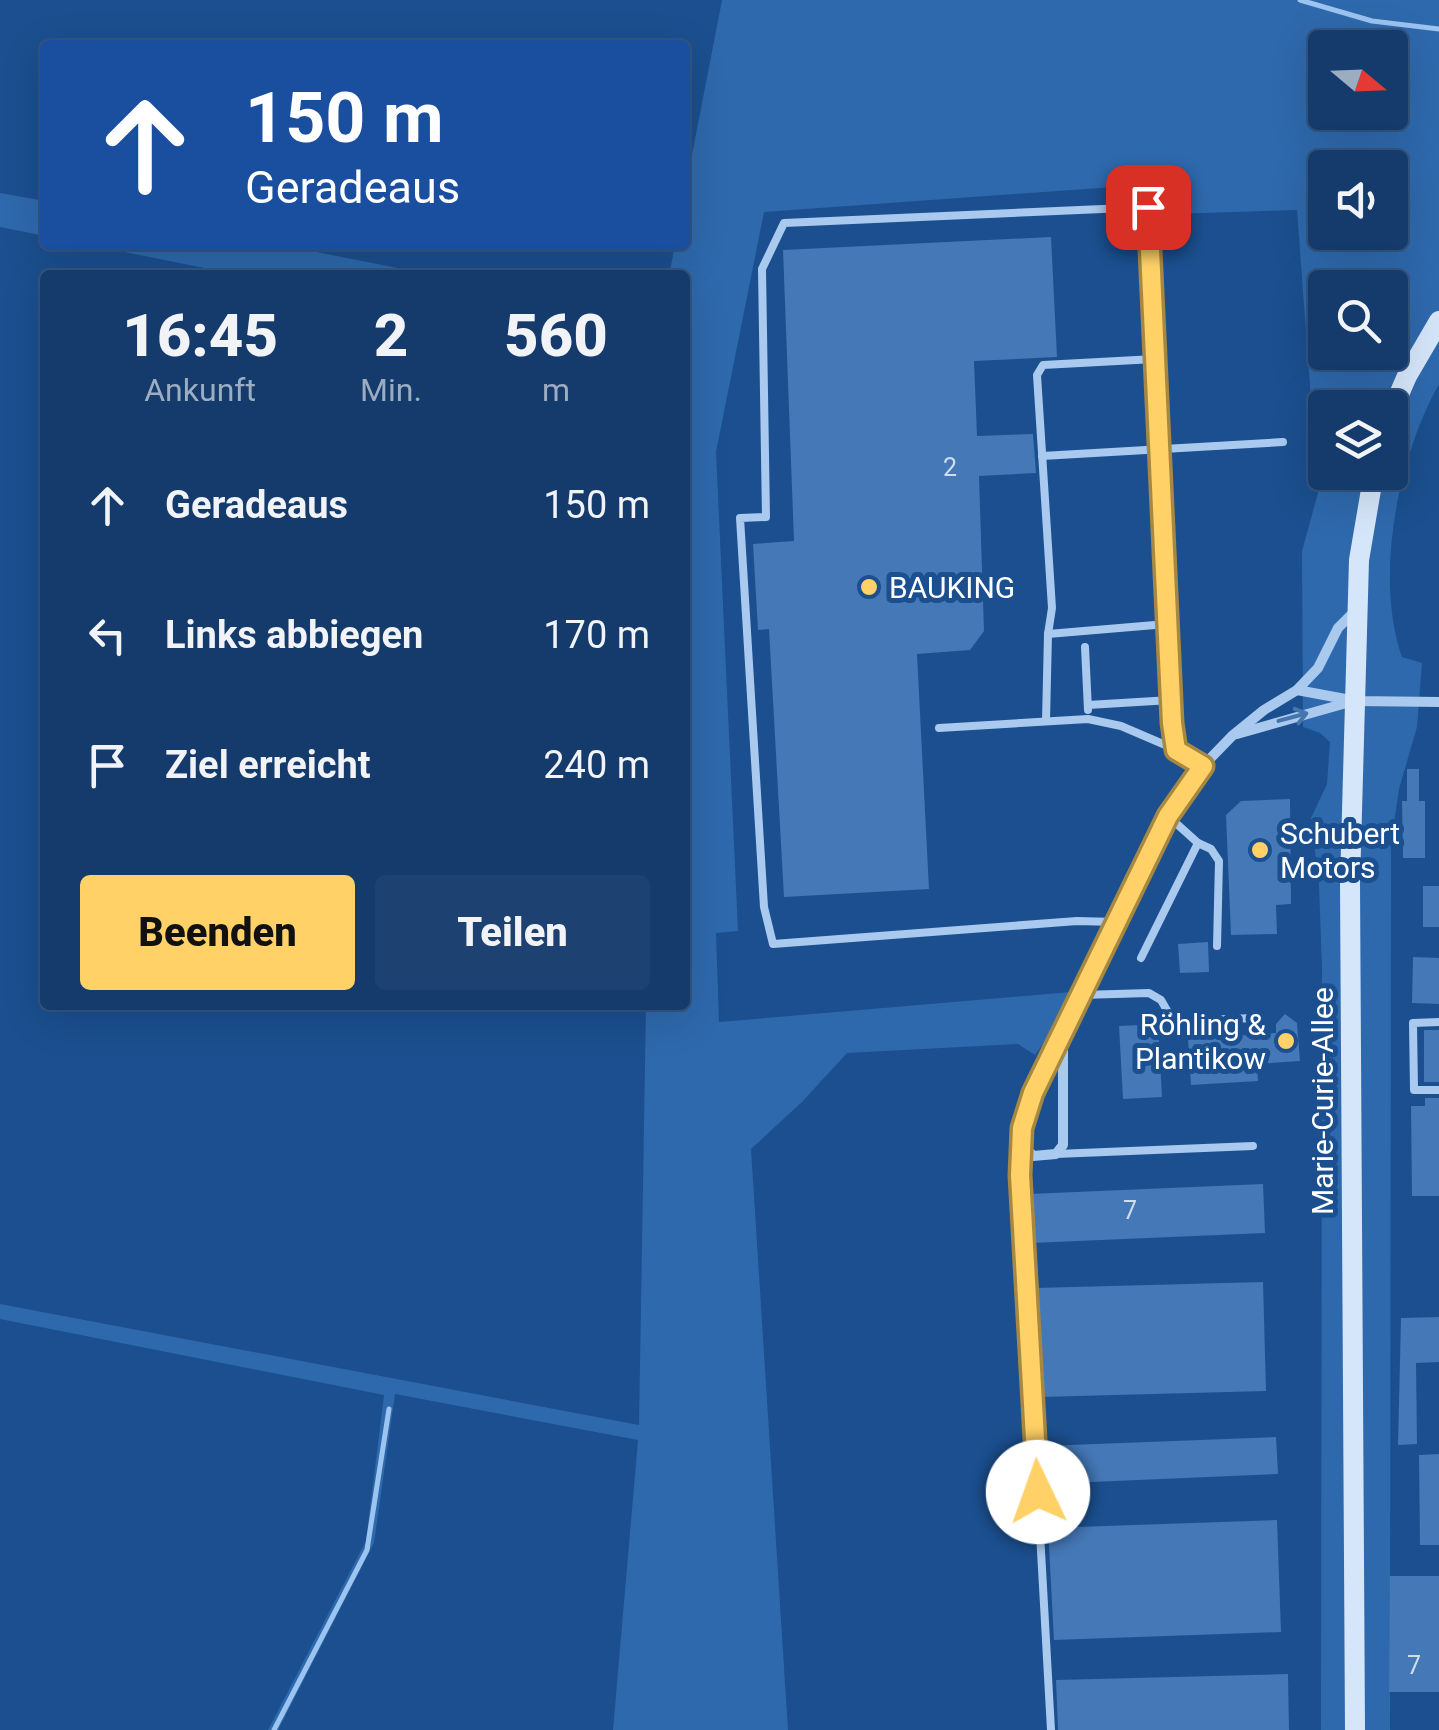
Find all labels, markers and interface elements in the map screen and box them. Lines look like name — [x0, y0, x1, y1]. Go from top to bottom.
north arrow — [1308, 30, 1408, 130]
map controls — [1308, 30, 1408, 490]
text: 150 m — [245, 77, 444, 159]
icon: ahead — [80, 80, 210, 210]
button: sound — [1308, 150, 1408, 250]
text: Geradeaus — [245, 161, 460, 214]
pin — [1106, 165, 1191, 250]
icon: arrive — [1121, 180, 1176, 235]
button: search — [1308, 270, 1408, 370]
text: 16:45 — [122, 300, 278, 371]
text: 2 — [374, 300, 408, 371]
text: 560 — [504, 300, 608, 371]
text: Ankunft — [144, 371, 256, 409]
text: Min. — [360, 371, 422, 409]
text: m — [542, 371, 570, 409]
button: layers — [1308, 390, 1408, 490]
house number: 2 — [943, 453, 957, 482]
icon: ahead — [80, 478, 135, 533]
text: Geradeaus — [165, 483, 348, 527]
text: 150 m — [543, 483, 650, 527]
place label: BAUKING — [889, 570, 1015, 605]
marker: BAUKING — [858, 576, 880, 598]
icon: left — [80, 608, 135, 663]
text: Links abbiegen — [165, 613, 423, 657]
text: 170 m — [543, 613, 650, 657]
one-way arrow — [1277, 706, 1308, 725]
icon: arrive — [80, 738, 135, 793]
text: Ziel erreicht — [165, 743, 371, 787]
text: 240 m — [543, 743, 650, 787]
place label: Schubert Motors — [1280, 816, 1400, 885]
marker: Schubert Motors — [1249, 839, 1271, 861]
button: Beenden — [80, 875, 355, 990]
button: Teilen — [375, 875, 650, 990]
street label: Marie-Curie-Allee — [1305, 987, 1340, 1215]
place label: Röhling & Plantikow — [1135, 1007, 1266, 1076]
marker: Röhling & Plantikow — [1275, 1030, 1297, 1052]
house number: 7 — [1123, 1196, 1137, 1225]
position arrow — [986, 1440, 1090, 1544]
house number: 7 — [1407, 1651, 1421, 1680]

